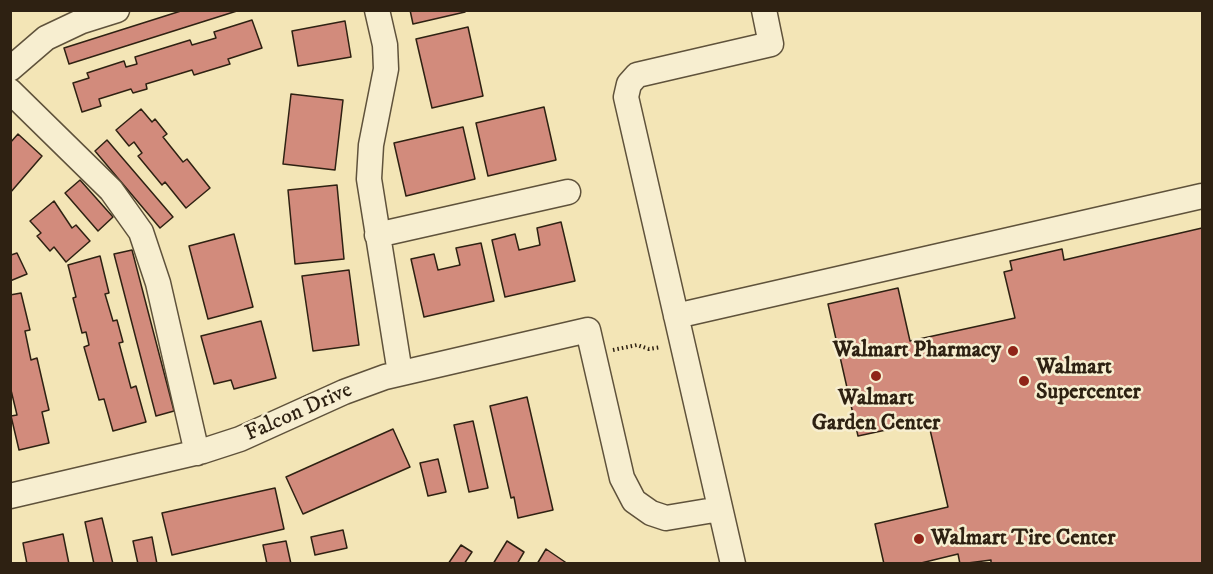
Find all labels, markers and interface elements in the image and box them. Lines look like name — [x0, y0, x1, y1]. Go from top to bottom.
place label: Walmart Pharmacy — [833, 338, 1001, 364]
marker: Walmart Pharmacy — [1006, 344, 1020, 358]
place label: Walmart Supercenter — [1036, 355, 1141, 406]
marker: Walmart Garden Center — [869, 369, 883, 383]
marker: Walmart Supercenter — [1017, 374, 1031, 388]
street label: Falcon Drive — [242, 378, 356, 448]
place label: Walmart Garden Center — [812, 386, 940, 438]
place label: Walmart Tire Center — [931, 526, 1115, 552]
marker: Walmart Tire Center — [912, 532, 926, 546]

